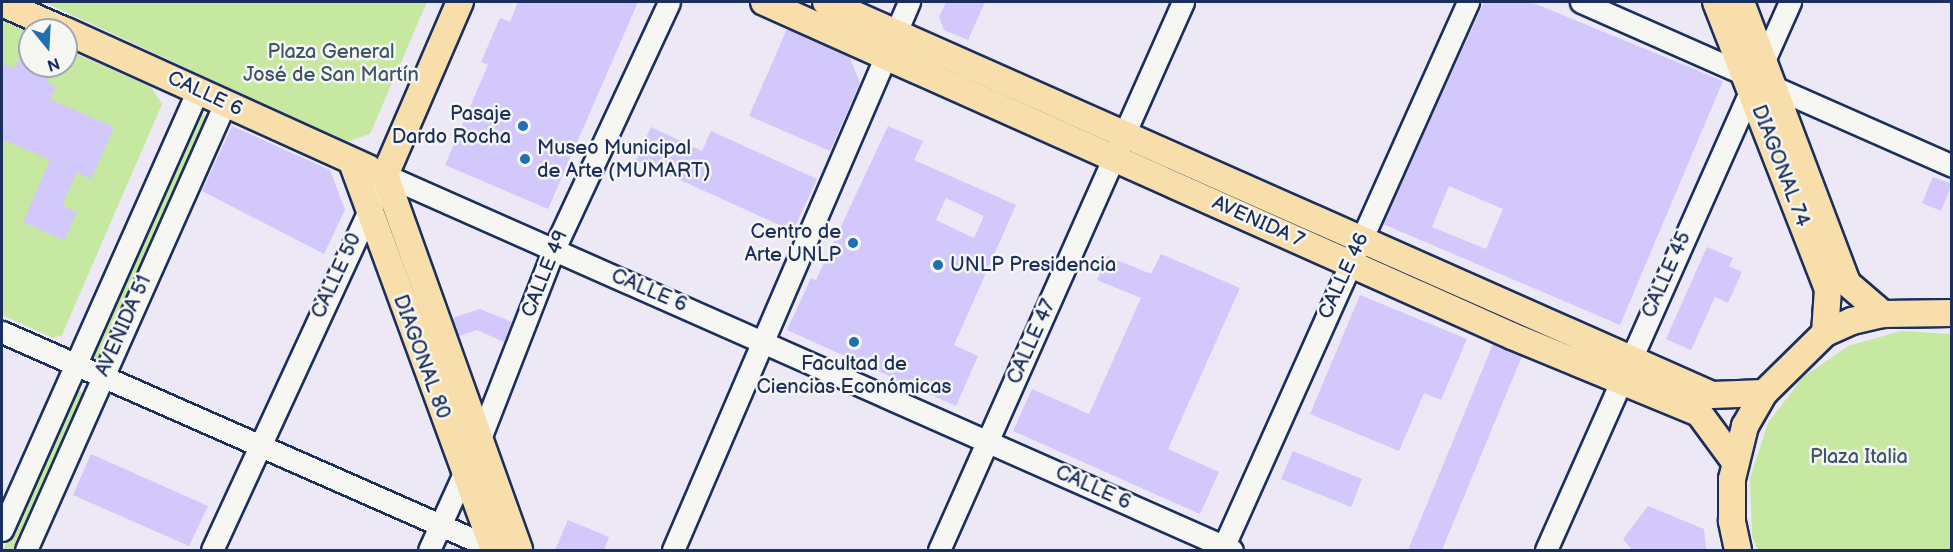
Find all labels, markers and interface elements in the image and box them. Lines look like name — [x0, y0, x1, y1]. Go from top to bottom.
north arrow — [18, 18, 78, 78]
park label: Plaza General José de San Martín — [243, 41, 419, 88]
text: N — [44, 53, 62, 75]
street label: CALLE 6 — [164, 66, 246, 122]
place label: Pasaje Dardo Rocha — [392, 102, 511, 149]
street label: DIAGONAL 74 — [1746, 102, 1814, 230]
marker: Pasaje Dardo Rocha — [516, 119, 530, 133]
place label: Museo Municipal de Arte (MUMART) — [537, 136, 710, 183]
marker: Museo Municipal de Arte (MUMART) — [518, 152, 532, 166]
street label: AVENIDA 7 — [1208, 191, 1308, 253]
place label: Centro de Arte UNLP — [745, 220, 841, 267]
street label: CALLE 49 — [517, 227, 573, 321]
street label: CALLE 45 — [1637, 228, 1697, 322]
street label: CALLE 46 — [1314, 229, 1374, 323]
street label: CALLE 50 — [307, 230, 367, 322]
marker: Centro de Arte UNLP — [846, 236, 860, 250]
place label: UNLP Presidencia — [950, 253, 1116, 277]
marker: UNLP Presidencia — [931, 258, 945, 272]
street label: CALLE 6 — [607, 264, 691, 318]
street label: AVENIDA 51 — [91, 272, 157, 380]
street label: DIAGONAL 80 — [387, 292, 455, 422]
street label: CALLE 47 — [1003, 296, 1061, 388]
marker: Facultad de Ciencias Económicas — [847, 335, 861, 349]
place label: Facultad de Ciencias Económicas — [757, 352, 951, 399]
park label: Plaza Italia — [1810, 445, 1908, 469]
street label: CALLE 6 — [1051, 461, 1135, 515]

